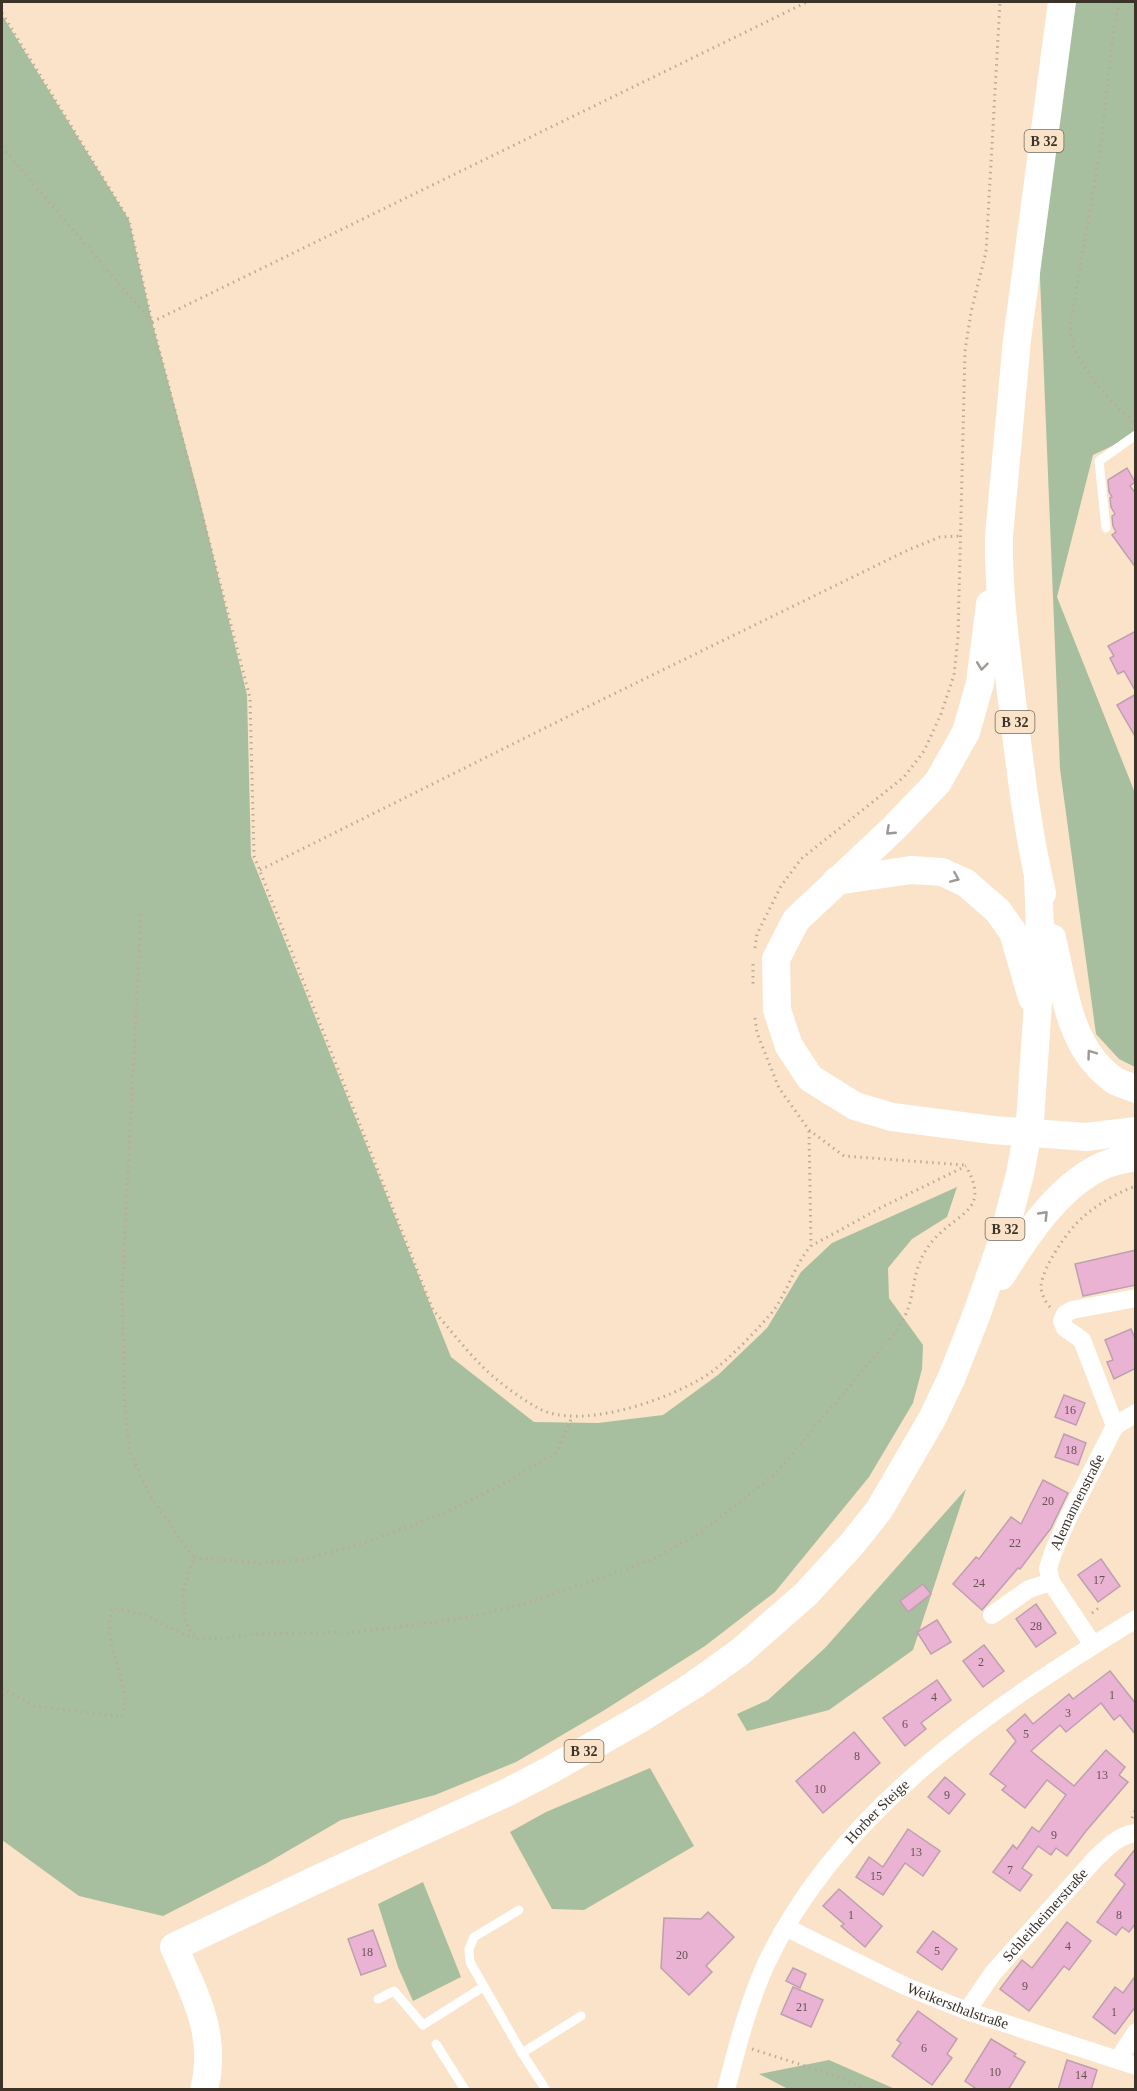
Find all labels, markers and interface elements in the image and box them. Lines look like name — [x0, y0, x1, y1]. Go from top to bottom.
road number: B 32 — [1024, 130, 1064, 152]
one-way arrow — [976, 661, 989, 670]
road number: B 32 — [996, 711, 1034, 733]
one-way arrow — [886, 824, 897, 835]
one-way arrow — [949, 871, 960, 883]
one-way arrow — [1087, 1050, 1098, 1061]
one-way arrow — [1037, 1212, 1048, 1222]
road number: B 32 — [986, 1218, 1024, 1240]
house number: 16 — [1064, 1403, 1076, 1417]
house number: 18 — [1065, 1443, 1077, 1457]
street label: Alemannenstraße — [1047, 1451, 1107, 1553]
house number: 20 — [1042, 1494, 1054, 1508]
house number: 22 — [1009, 1536, 1021, 1550]
house number: 17 — [1093, 1573, 1105, 1587]
house number: 24 — [973, 1576, 985, 1590]
house number: 28 — [1030, 1619, 1042, 1633]
house number: 2 — [978, 1655, 984, 1669]
house number: 1 — [1109, 1688, 1115, 1702]
house number: 4 — [931, 1690, 937, 1704]
house number: 3 — [1065, 1706, 1071, 1720]
house number: 6 — [902, 1717, 908, 1731]
house number: 5 — [1023, 1727, 1029, 1741]
road number: B 32 — [564, 1740, 604, 1762]
house number: 8 — [854, 1749, 860, 1763]
house number: 13 — [1096, 1768, 1108, 1782]
street label: Horber Steige — [842, 1776, 912, 1847]
house number: 10 — [814, 1782, 826, 1796]
house number: 9 — [944, 1788, 950, 1802]
house number: 9 — [1051, 1828, 1057, 1842]
house number: 13 — [910, 1845, 922, 1859]
house number: 7 — [1007, 1863, 1013, 1877]
street label: Schleitheimerstraße — [999, 1865, 1091, 1965]
house number: 15 — [870, 1869, 882, 1883]
house number: 1 — [848, 1908, 854, 1922]
house number: 8 — [1116, 1908, 1122, 1922]
house number: 4 — [1065, 1939, 1071, 1953]
house number: 5 — [934, 1944, 940, 1958]
house number: 18 — [361, 1945, 373, 1959]
house number: 20 — [676, 1948, 688, 1962]
house number: 9 — [1022, 1979, 1028, 1993]
street label: Weikersthalstraße — [905, 1980, 1011, 2032]
house number: 21 — [796, 2000, 808, 2014]
house number: 1 — [1111, 2005, 1117, 2019]
house number: 6 — [921, 2041, 927, 2055]
house number: 10 — [989, 2065, 1001, 2079]
house number: 14 — [1075, 2068, 1087, 2082]

